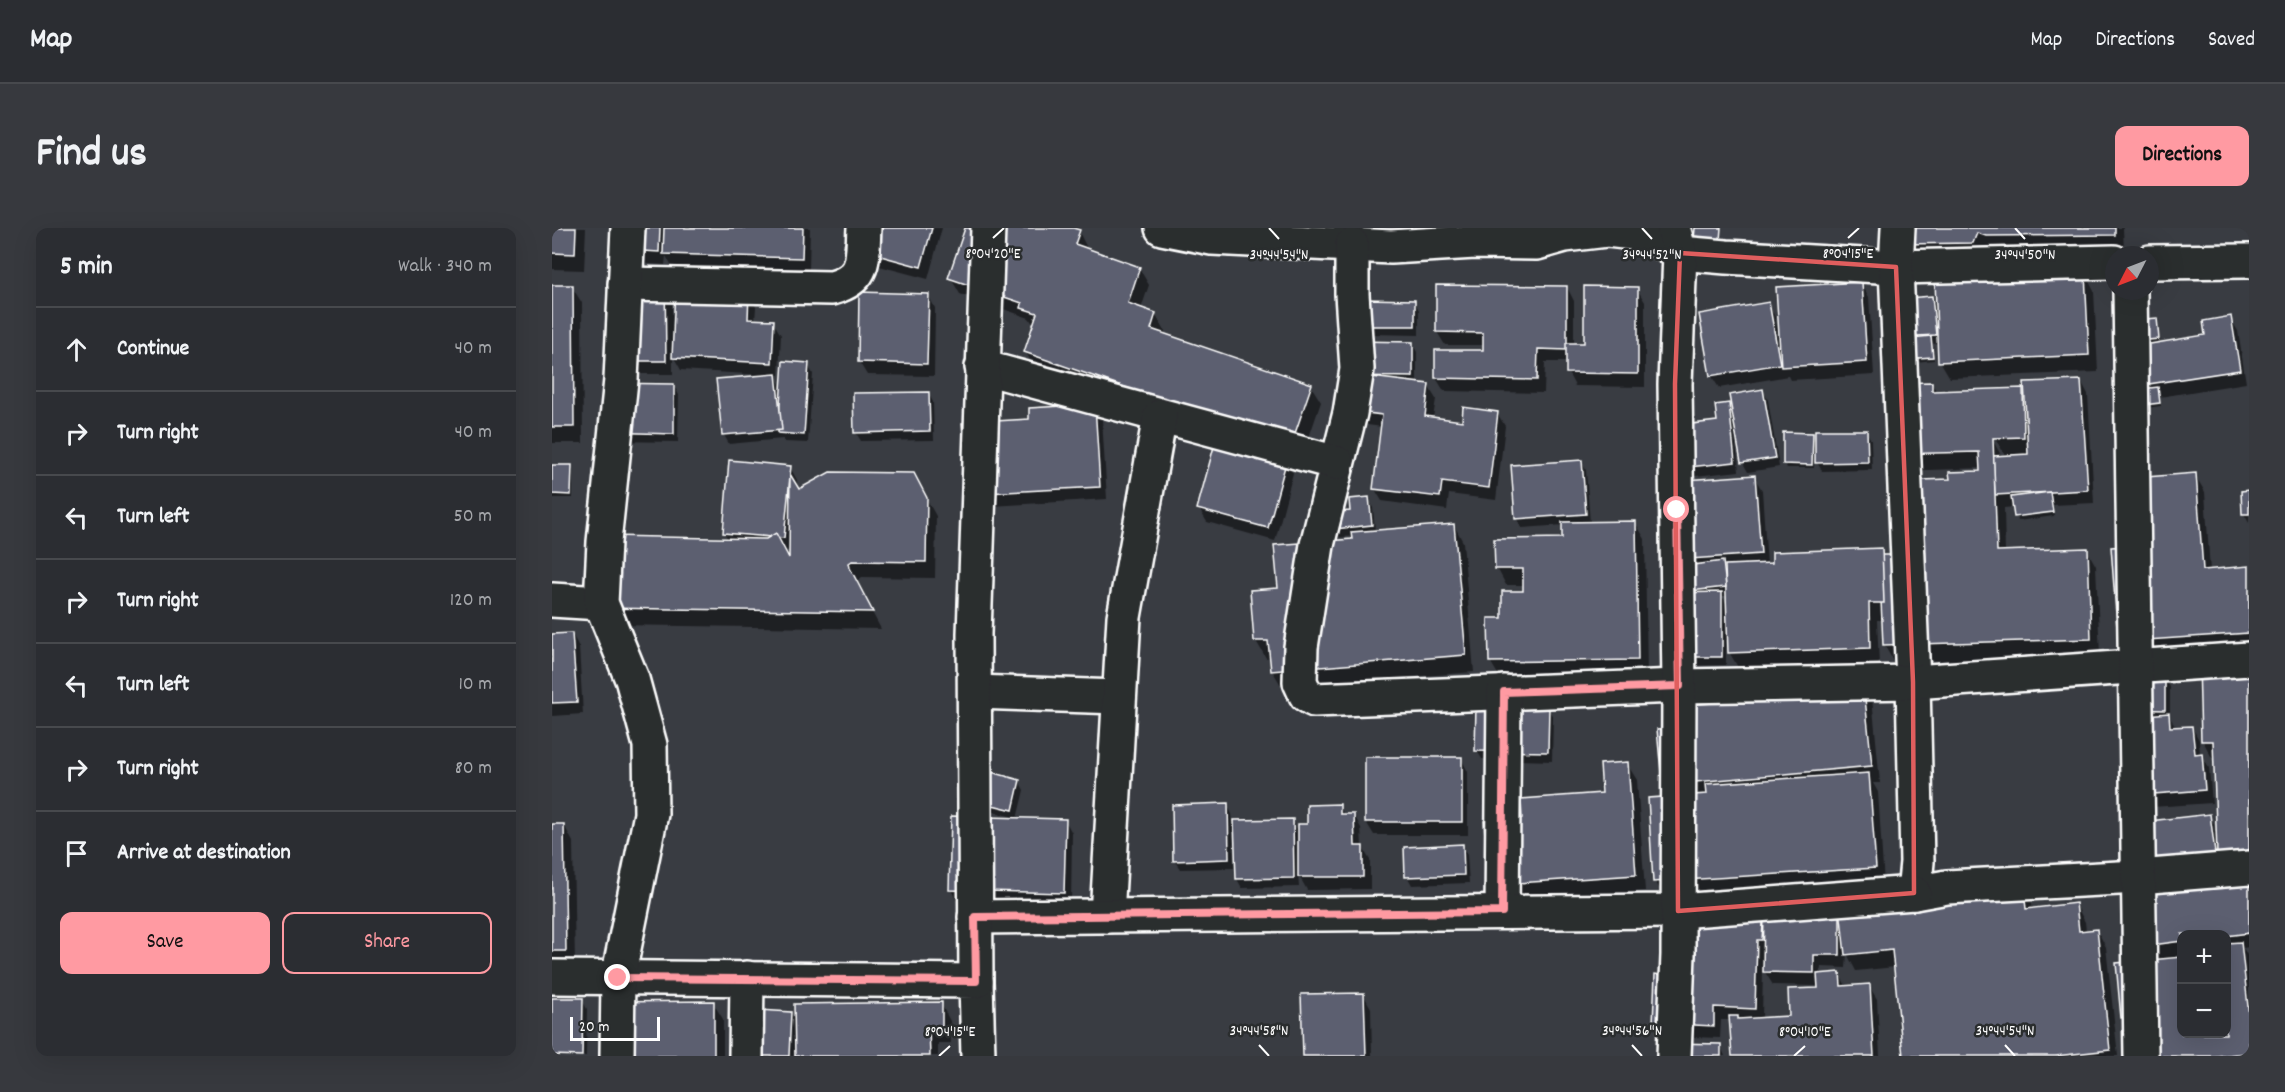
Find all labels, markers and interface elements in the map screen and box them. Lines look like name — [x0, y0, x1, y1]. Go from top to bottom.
text: Map — [30, 21, 72, 61]
text: Map — [2031, 26, 2062, 56]
text: Directions — [2095, 26, 2175, 56]
text: Saved — [2208, 26, 2255, 56]
text: Find us — [36, 126, 147, 186]
button: Directions — [2115, 126, 2249, 186]
text: 8°04'20"E — [965, 244, 1021, 266]
text: 8°04'15"E — [1823, 244, 1873, 266]
text: 34°44'54"N — [1249, 245, 1309, 267]
text: 34°44'52"N — [1622, 245, 1682, 267]
text: 34°44'50"N — [1995, 245, 2055, 267]
north arrow — [2105, 246, 2159, 300]
text: 5 min — [60, 249, 113, 286]
text: Walk · 340 m — [398, 253, 492, 281]
icon: ahead — [60, 333, 93, 366]
text: Continue — [117, 334, 189, 365]
text: 40 m — [454, 335, 492, 363]
icon: right — [60, 417, 93, 450]
text: Turn right — [117, 418, 199, 449]
text: 40 m — [454, 419, 492, 447]
route start — [1663, 496, 1689, 522]
icon: left — [60, 501, 93, 534]
text: Turn left — [117, 502, 189, 533]
text: 50 m — [454, 503, 492, 531]
icon: right — [60, 585, 93, 618]
text: Turn right — [117, 586, 199, 617]
text: 120 m — [450, 587, 492, 615]
icon: left — [60, 669, 93, 702]
text: Turn left — [117, 670, 189, 701]
text: 10 m — [458, 671, 492, 699]
icon: right — [60, 753, 93, 786]
text: Turn right — [117, 754, 199, 785]
text: 80 m — [455, 755, 492, 783]
icon: arrive — [60, 837, 93, 870]
text: Arrive at destination — [117, 838, 291, 869]
button: Save — [60, 912, 270, 974]
button: Share — [282, 912, 492, 974]
map controls — [2177, 930, 2231, 1038]
button: + — [2177, 930, 2231, 984]
route end — [604, 964, 630, 990]
button: − — [2177, 984, 2231, 1038]
scale bar — [570, 1014, 660, 1042]
text: 20 m — [579, 1016, 609, 1039]
text: 34°44'58"N — [1230, 1021, 1288, 1043]
text: 34°44'56"N — [1602, 1021, 1662, 1043]
text: 34°44'54"N — [1975, 1021, 2035, 1043]
text: 8°04'15"E — [925, 1022, 975, 1044]
text: 8°04'10"E — [1779, 1022, 1831, 1044]

